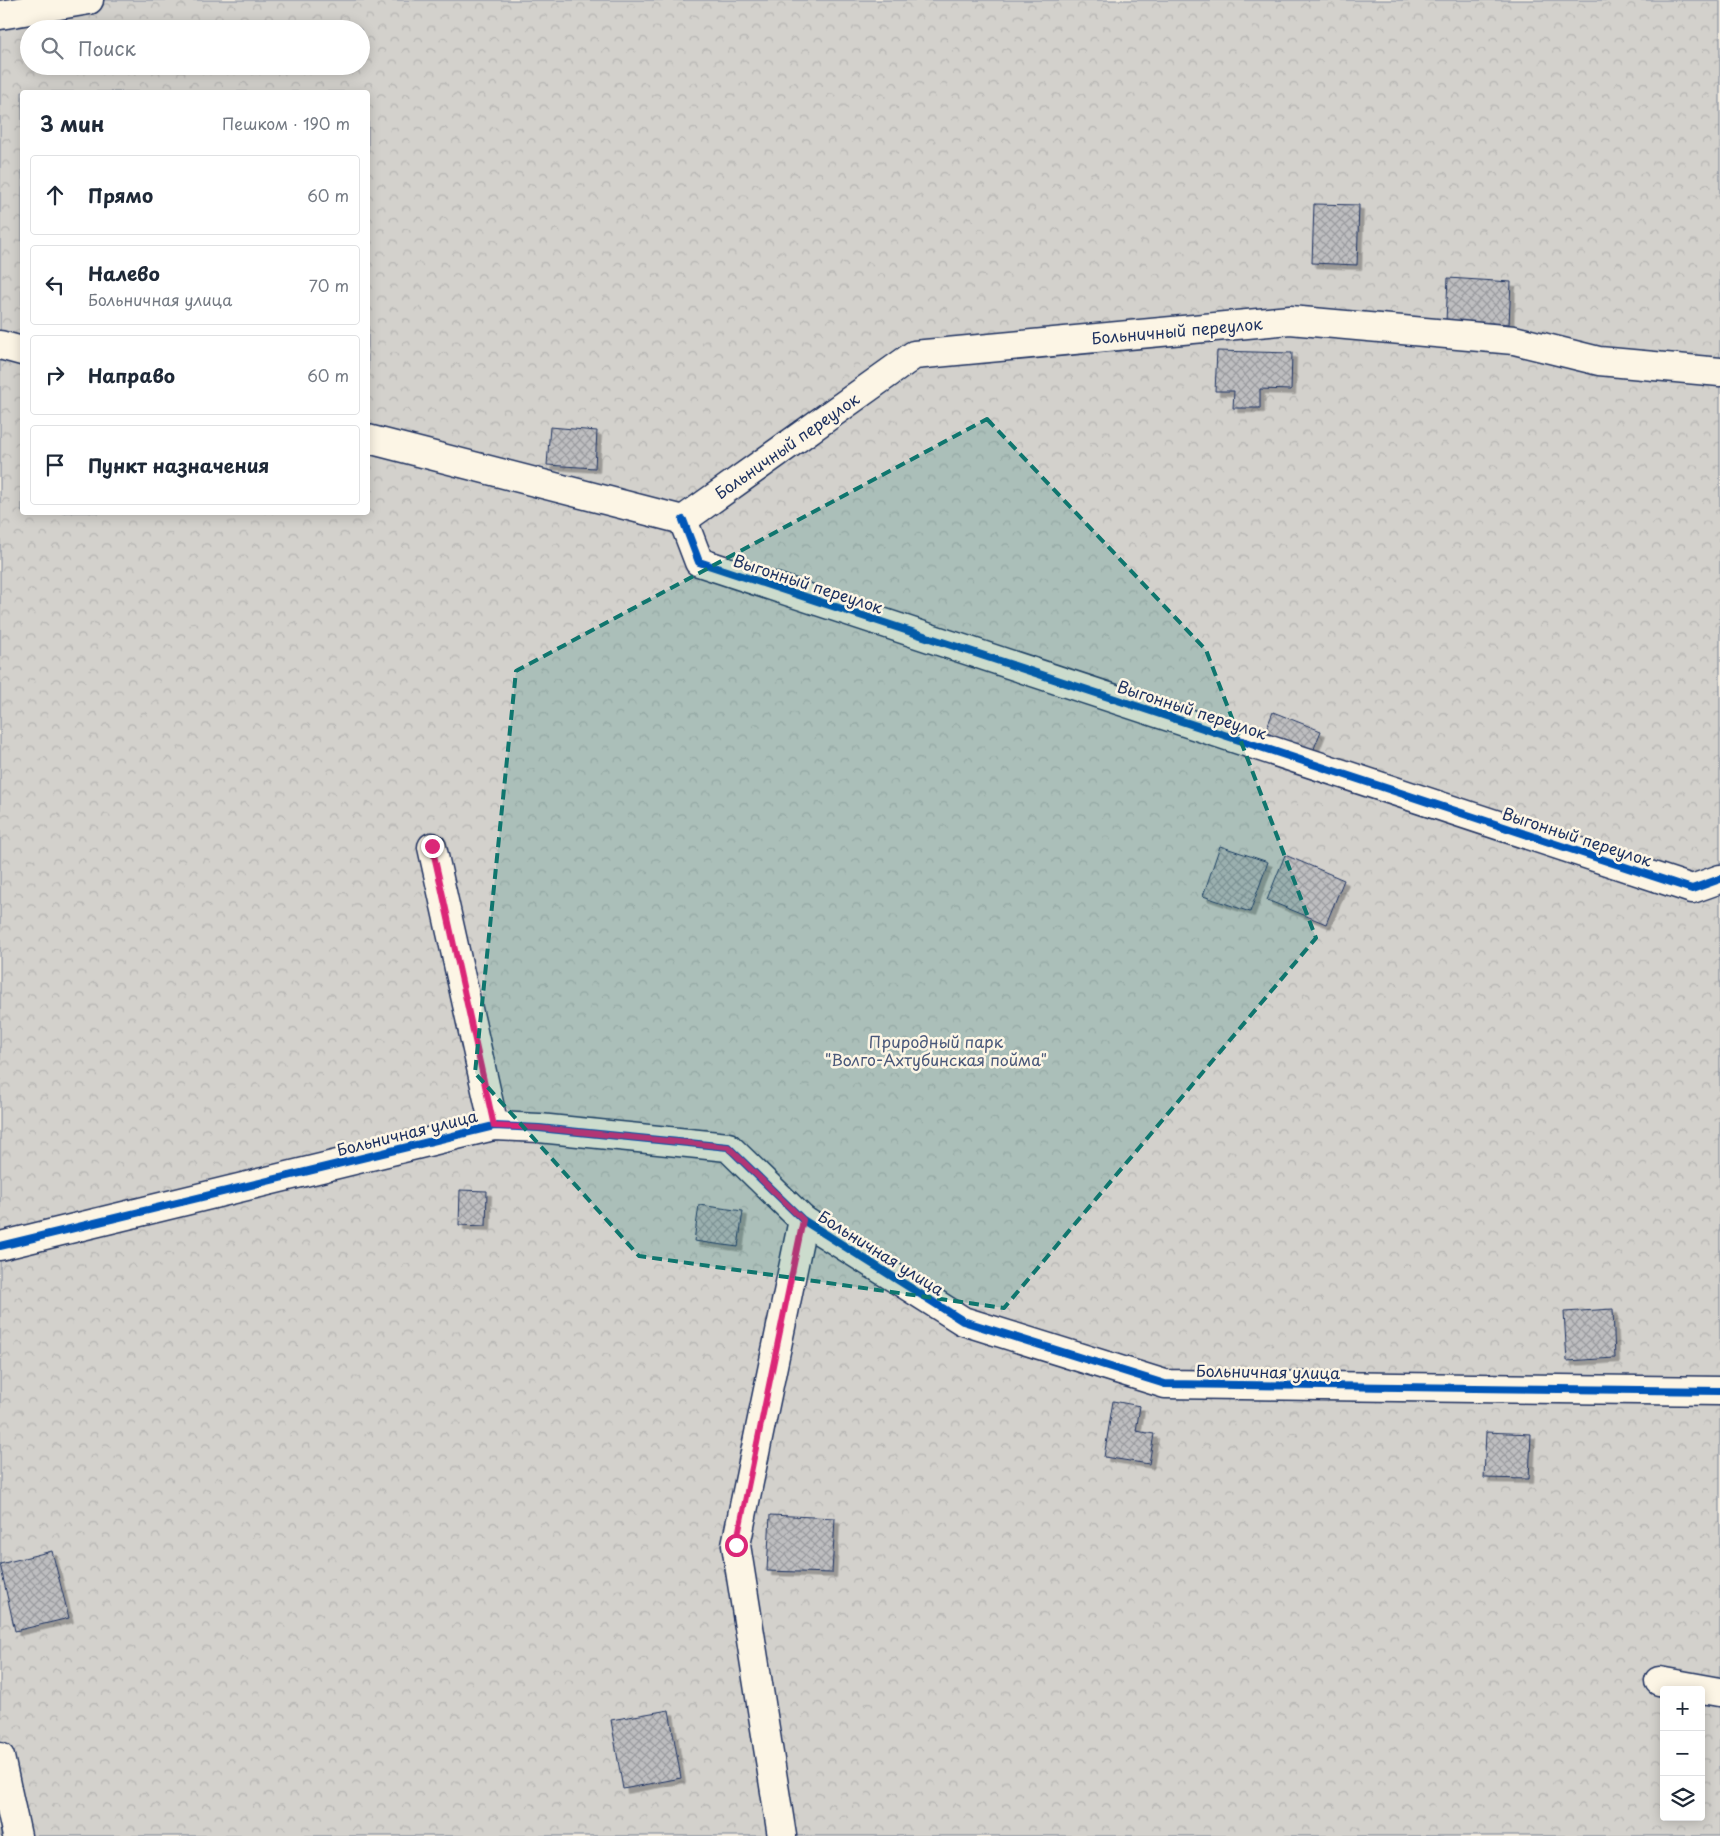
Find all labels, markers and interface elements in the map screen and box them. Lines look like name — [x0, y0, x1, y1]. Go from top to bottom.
search box — [20, 20, 370, 75]
icon: search — [38, 34, 66, 62]
text: Поиск — [78, 34, 136, 62]
text: 3 мин — [40, 107, 104, 139]
text: Пешком · 190 m — [222, 111, 350, 135]
icon: ahead — [41, 181, 69, 209]
text: Прямо — [88, 181, 153, 209]
text: 60 m — [307, 183, 349, 207]
text: Налево — [88, 259, 160, 287]
icon: left — [41, 271, 69, 299]
text: 70 m — [309, 273, 349, 297]
text: Больничная улица — [88, 287, 232, 311]
street label: Больничный переулок — [1090, 311, 1264, 349]
icon: right — [41, 361, 69, 389]
text: Направо — [88, 361, 175, 389]
text: 60 m — [307, 363, 349, 387]
street label: Больничный переулок — [709, 386, 864, 504]
icon: arrive — [41, 451, 69, 479]
text: Пункт назначения — [88, 451, 269, 479]
street label: Выгонный переулок — [730, 548, 887, 619]
street label: Выгонный переулок — [1114, 674, 1271, 745]
street label: Выгонный переулок — [1499, 801, 1656, 872]
route end — [421, 835, 444, 858]
park label: Природный парк "Волго-Ахтубинская пойма" — [825, 1029, 1047, 1071]
street label: Больничная улица — [334, 1103, 480, 1161]
street label: Больничная улица — [814, 1204, 949, 1301]
street label: Больничная улица — [1196, 1358, 1340, 1384]
route start — [725, 1534, 748, 1557]
map controls — [1660, 1686, 1705, 1821]
button: + — [1660, 1686, 1705, 1731]
button: − — [1660, 1731, 1705, 1776]
button: layers — [1660, 1776, 1705, 1821]

